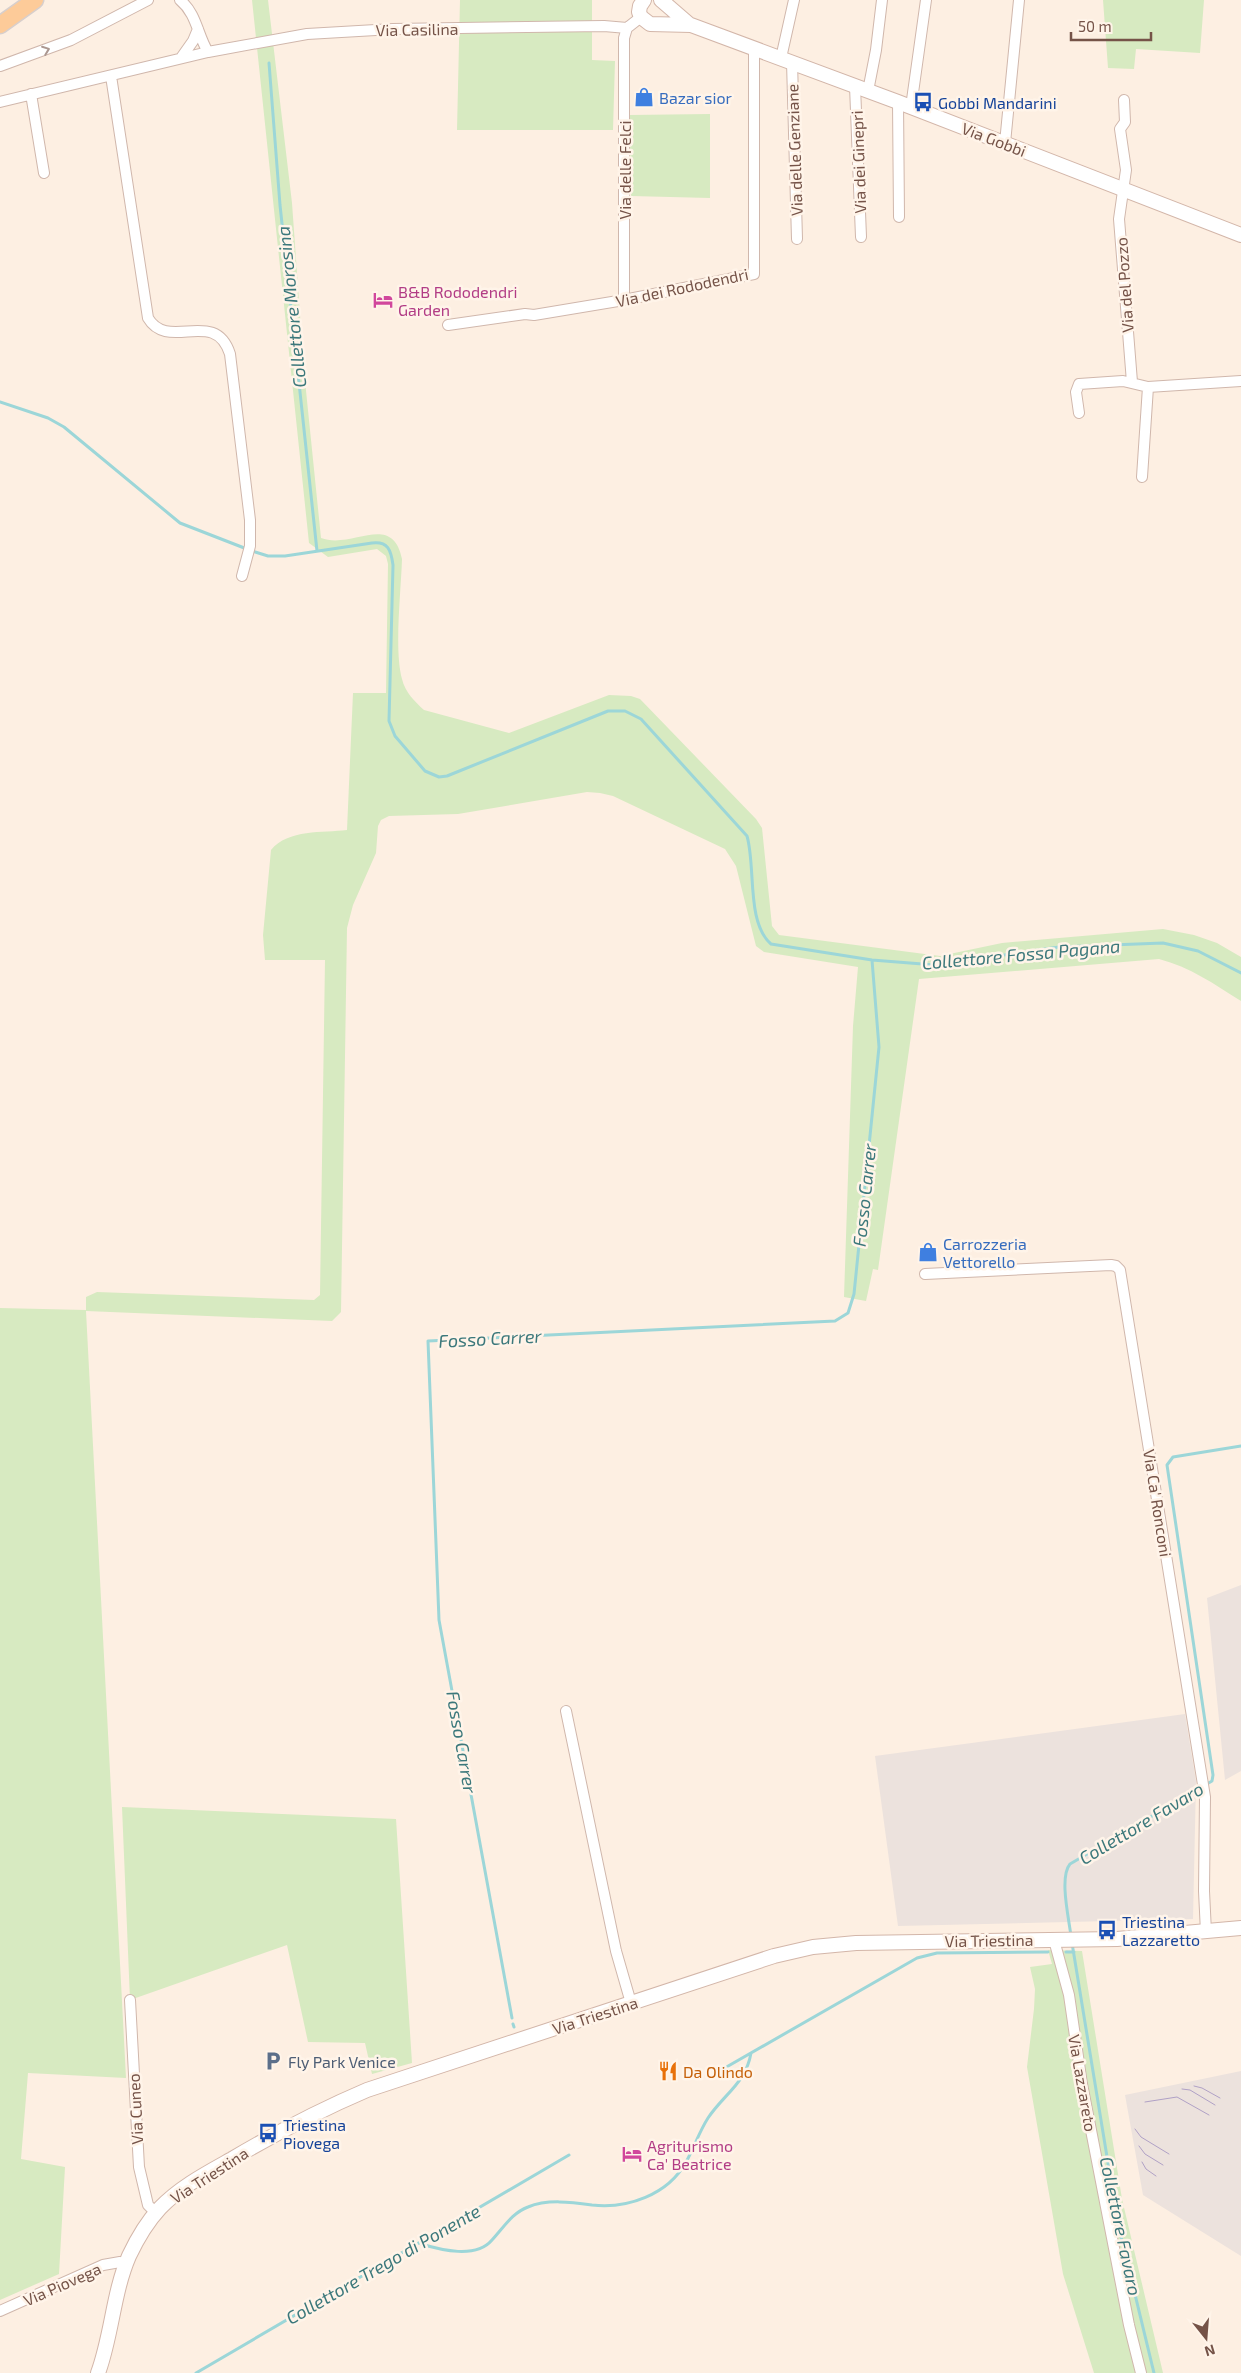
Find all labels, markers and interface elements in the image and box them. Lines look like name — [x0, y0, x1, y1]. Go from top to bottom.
scale bar — [1071, 10, 1151, 42]
text: 50 m — [1078, 17, 1112, 35]
street label: Via Casilina — [375, 19, 459, 39]
one-way arrow — [41, 46, 50, 57]
street label: Via delle Genziane — [782, 84, 806, 216]
shop icon: Bazar sior — [633, 86, 655, 108]
place label: Bazar sior — [659, 88, 732, 107]
bus stop icon: Gobbi Mandarini — [912, 91, 934, 113]
place label: Gobbi Mandarini — [938, 93, 1057, 112]
street label: Via dei Ginepri — [847, 110, 869, 214]
street label: Via Gobbi — [959, 118, 1029, 160]
street label: Via delle Felci — [615, 121, 634, 220]
water label: Collettore Morosina — [272, 225, 310, 389]
street label: Via del Pozzo — [1111, 237, 1137, 333]
street label: Via dei Rododendri — [614, 264, 750, 310]
place label: B&B Rododendri Garden — [398, 282, 518, 319]
hotel icon: B&B Rododendri Garden — [372, 289, 394, 311]
water label: Collettore Fossa Pagana — [921, 934, 1121, 974]
water label: Fosso Carrer — [848, 1142, 880, 1248]
place label: Carrozzeria Vettorello — [943, 1234, 1027, 1271]
shop icon: Carrozzeria Vettorello — [917, 1241, 939, 1263]
water label: Fosso Carrer — [438, 1324, 543, 1352]
street label: Via Ca' Ronconi — [1140, 1448, 1176, 1558]
water label: Fosso Carrer — [442, 1689, 482, 1796]
water label: Collettore Favaro — [1075, 1777, 1207, 1869]
place label: Triestina Lazzaretto — [1122, 1912, 1200, 1949]
bus stop icon: Triestina Lazzaretto — [1096, 1919, 1118, 1941]
street label: Via Triestina — [944, 1930, 1034, 1950]
street label: Via Triestina — [550, 1992, 640, 2038]
street label: Via Lazzareto — [1065, 2033, 1101, 2133]
parking icon: Fly Park Venice — [262, 2050, 284, 2072]
place label: Fly Park Venice — [288, 2052, 396, 2071]
restaurant icon: Da Olindo — [657, 2060, 679, 2082]
place label: Da Olindo — [683, 2062, 753, 2081]
street label: Via Cuneo — [124, 2073, 146, 2145]
place label: Triestina Piovega — [283, 2115, 346, 2152]
bus stop icon: Triestina Piovega — [257, 2122, 279, 2144]
place label: Agriturismo Ca' Beatrice — [647, 2136, 733, 2173]
street label: Via Triestina — [167, 2143, 251, 2207]
hotel icon: Agriturismo Ca' Beatrice — [621, 2143, 643, 2165]
water label: Collettore Favaro — [1096, 2154, 1146, 2298]
water label: Collettore Trego di Ponente — [282, 2199, 484, 2329]
street label: Via Piovega — [20, 2258, 104, 2310]
north arrow — [1181, 2313, 1231, 2363]
text: N — [1203, 2341, 1217, 2361]

